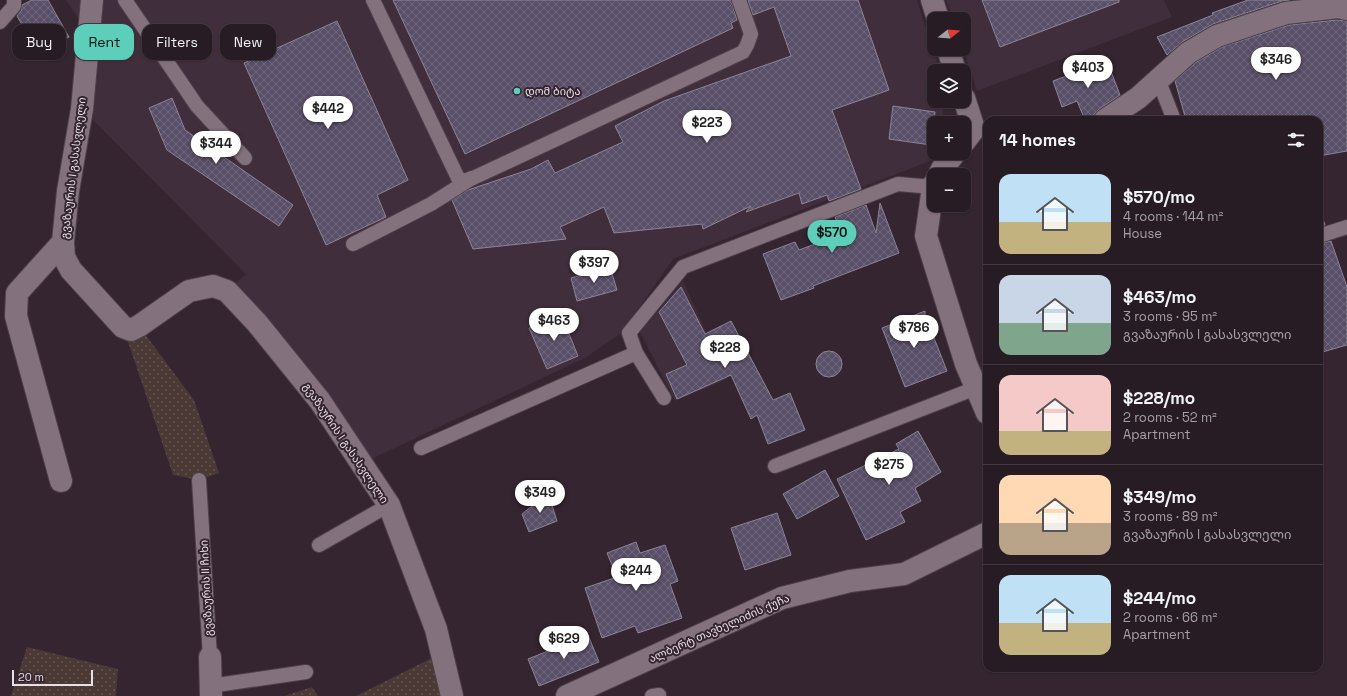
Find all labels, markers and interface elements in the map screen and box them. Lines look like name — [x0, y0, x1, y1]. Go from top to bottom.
north arrow — [927, 12, 971, 56]
map controls — [927, 12, 971, 212]
chip: Buy — [12, 24, 66, 60]
chip: Rent — [74, 24, 134, 60]
chip: Filters — [142, 24, 212, 60]
chip: New — [220, 24, 276, 60]
pin: $346 — [1252, 47, 1300, 81]
text: $346 — [1260, 51, 1292, 68]
pin: $403 — [1064, 55, 1112, 89]
text: $403 — [1072, 59, 1104, 76]
button: layers — [927, 64, 971, 108]
place label: დომ ბიტა — [525, 84, 580, 98]
marker: დომ ბიტა — [512, 86, 522, 96]
street label: გვაზაურის I გასასვლელი — [57, 96, 89, 240]
pin: $442 — [304, 96, 352, 130]
text: $442 — [312, 100, 344, 117]
pin: $223 — [683, 110, 731, 144]
text: $223 — [691, 114, 723, 131]
button: + — [927, 116, 971, 160]
text: 14 homes — [999, 129, 1076, 151]
icon: filters — [1285, 129, 1307, 151]
pin: $344 — [192, 131, 240, 165]
text: $344 — [200, 135, 232, 152]
button: − — [927, 168, 971, 212]
text: $570/mo — [1123, 186, 1195, 208]
icon: home — [1031, 190, 1079, 238]
text: 4 rooms · 144 m² — [1123, 208, 1223, 225]
pin: $570 — [808, 220, 856, 254]
text: $570 — [816, 224, 848, 241]
text: House — [1123, 225, 1162, 242]
pin: $397 — [570, 250, 618, 284]
text: $397 — [579, 254, 609, 271]
text: $463/mo — [1123, 286, 1196, 308]
icon: home — [1031, 291, 1079, 339]
pin: $463 — [530, 308, 578, 342]
text: 3 rooms · 95 m² — [1123, 308, 1217, 325]
text: $463 — [538, 312, 570, 329]
pin: $786 — [890, 315, 938, 349]
text: $786 — [899, 319, 929, 336]
text: გვაზაურის I გასასვლელი — [1123, 326, 1291, 343]
pin: $228 — [701, 335, 749, 369]
text: $228 — [709, 339, 741, 356]
street label: გვაზაურის I გასასვლელი — [300, 380, 392, 506]
text: $228/mo — [1123, 387, 1195, 409]
icon: home — [1031, 391, 1079, 439]
text: 2 rooms · 52 m² — [1123, 409, 1217, 426]
text: Apartment — [1123, 426, 1191, 443]
pin: $275 — [865, 452, 913, 486]
text: $275 — [874, 456, 904, 473]
pin: $349 — [516, 480, 564, 514]
text: $349 — [524, 484, 556, 501]
text: $349/mo — [1123, 486, 1196, 508]
icon: home — [1031, 491, 1079, 539]
text: 3 rooms · 89 m² — [1123, 508, 1217, 525]
text: გვაზაურის I გასასვლელი — [1123, 526, 1291, 543]
street label: გვაზაურის II ჩიხი — [196, 539, 216, 637]
pin: $244 — [612, 558, 660, 592]
text: $244 — [620, 562, 652, 579]
text: $244/mo — [1123, 587, 1196, 609]
street label: ალბერტ თავხელიძის ქუჩა — [647, 591, 791, 665]
icon: home — [1031, 591, 1079, 639]
text: 2 rooms · 66 m² — [1123, 609, 1217, 626]
pin: $629 — [540, 626, 588, 660]
text: Apartment — [1123, 626, 1191, 643]
text: $629 — [548, 630, 580, 647]
scale bar — [12, 668, 93, 687]
text: 20 m — [18, 670, 44, 684]

